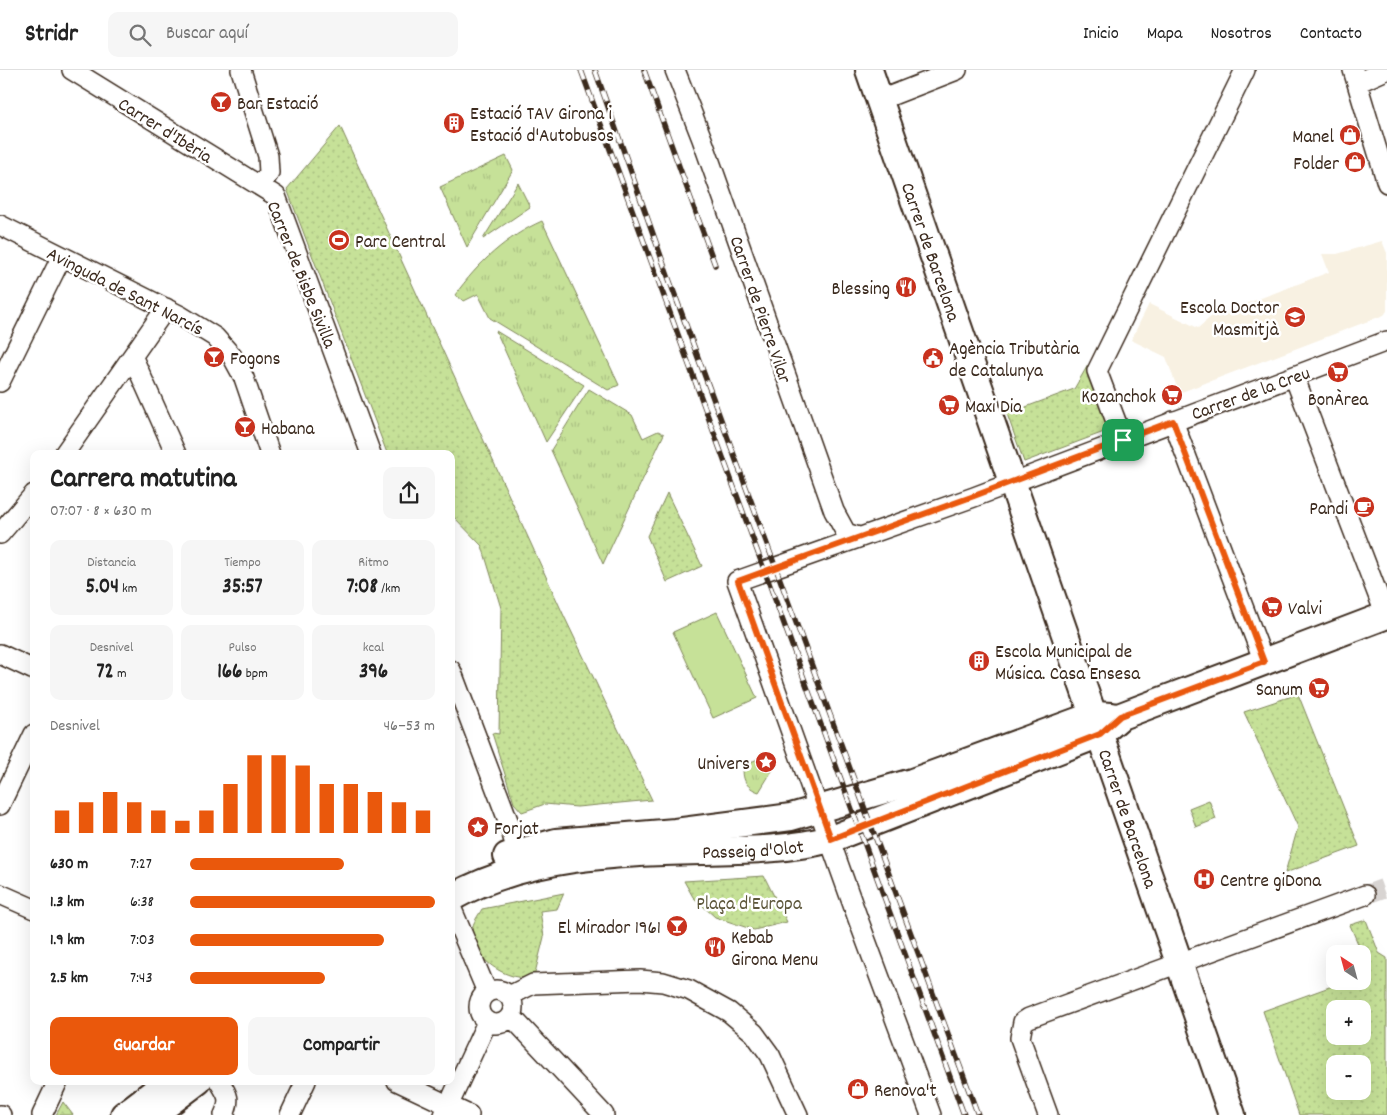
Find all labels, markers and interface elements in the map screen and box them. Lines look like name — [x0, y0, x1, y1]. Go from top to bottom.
search box — [108, 12, 458, 57]
text: Stridr — [25, 18, 78, 52]
icon: search — [126, 21, 154, 49]
text: Buscar aquí — [166, 21, 248, 48]
text: Inicio — [1083, 22, 1119, 47]
text: Mapa — [1147, 22, 1182, 47]
text: Nosotros — [1210, 22, 1272, 47]
text: Contacto — [1300, 22, 1362, 47]
bar icon: Bar Estació — [209, 90, 233, 114]
street label: Carrer d'Ibèria — [112, 92, 217, 172]
place label: Bar Estació — [237, 92, 318, 119]
place label: Estació TAV Girona i Estació d'Autobusos — [470, 102, 614, 151]
building icon: Estació TAV Girona i Estació d'Autobusos — [442, 111, 466, 135]
shop icon: Manel — [1338, 123, 1362, 147]
place label: Manel — [1292, 125, 1334, 152]
shop icon: Folder — [1343, 150, 1367, 174]
place label: Folder — [1293, 152, 1339, 179]
street label: Carrer de Barcelona — [892, 179, 966, 327]
street label: Carrer de Bisbe Sivilla — [258, 198, 342, 354]
sports icon: Parc Central — [327, 228, 351, 252]
place label: Parc Central — [355, 230, 446, 257]
street label: Carrer de Pierre Vilar — [721, 233, 797, 387]
street label: Avinguda de Sant Narcís — [41, 242, 208, 344]
restaurant icon: Blessing — [894, 275, 918, 299]
place label: Blessing — [832, 277, 890, 304]
place label: Escola Doctor Masmitjà — [1180, 296, 1280, 345]
school or university icon: Escola Doctor Masmitjà — [1283, 305, 1307, 329]
place label: Agència Tributària de Catalunya — [949, 337, 1081, 386]
bar icon: Fogons — [202, 345, 226, 369]
public building icon: Agència Tributària de Catalunya — [921, 346, 945, 370]
place label: Fogons — [230, 347, 280, 374]
supermarket icon: BonÀrea — [1326, 360, 1350, 384]
street label: Carrer de la Creu — [1188, 361, 1314, 429]
supermarket icon: Kozanchok — [1160, 383, 1184, 407]
place label: Kozanchok — [1081, 385, 1156, 412]
place label: BonÀrea — [1308, 388, 1369, 415]
supermarket icon: Maxi Dia — [937, 393, 961, 417]
place label: Maxi Dia — [965, 395, 1023, 422]
bar icon: Habana — [233, 415, 257, 439]
place label: Habana — [261, 417, 316, 444]
pin — [1102, 419, 1144, 461]
icon: arrive — [1109, 426, 1137, 454]
text: Carrera matutina — [50, 461, 236, 501]
button: share — [383, 467, 435, 519]
cafe icon: Pandi — [1352, 495, 1376, 519]
place label: Pandi — [1309, 497, 1349, 524]
text: 07:07 · 8 × 630 m — [50, 500, 152, 523]
text: Distancia — [87, 553, 136, 573]
text: Tiempo — [224, 553, 261, 573]
text: Ritmo — [358, 553, 389, 573]
text: 5.04 — [86, 573, 119, 603]
text: 35:57 — [222, 573, 263, 603]
text: 7:08 — [347, 573, 378, 603]
text: km — [119, 579, 137, 599]
text: /km — [378, 579, 400, 599]
supermarket icon: Valvi — [1260, 595, 1284, 619]
place label: Valvi — [1288, 597, 1322, 624]
text: Desnivel — [90, 638, 133, 658]
text: Pulso — [229, 638, 256, 658]
text: kcal — [363, 638, 384, 658]
place label: Escola Municipal de Música. Casa Ensesa — [995, 640, 1141, 689]
building icon: Escola Municipal de Música. Casa Ensesa — [967, 649, 991, 673]
text: 72 — [96, 658, 114, 688]
text: 166 — [217, 658, 242, 688]
text: 396 — [359, 658, 388, 688]
text: m — [114, 664, 127, 684]
text: bpm — [242, 664, 268, 684]
supermarket icon: Sanum — [1307, 676, 1331, 700]
place label: Sanum — [1256, 678, 1303, 705]
text: Desnivel — [50, 715, 100, 738]
text: 46–53 m — [383, 715, 435, 738]
street label: Carrer de Barcelona — [1089, 746, 1163, 894]
place icon: Univers — [754, 750, 778, 774]
place label: Univers — [697, 752, 750, 779]
place icon: Forjat — [466, 815, 490, 839]
place label: Forjat — [494, 817, 539, 844]
street label: Passeig d'Olot — [702, 835, 806, 868]
text: 630 m — [50, 853, 88, 876]
text: 7:27 — [130, 853, 152, 876]
hospital icon: Centre giDona — [1192, 867, 1216, 891]
place label: Centre giDona — [1220, 869, 1322, 896]
text: 1.3 km — [50, 891, 84, 914]
text: 6:38 — [130, 891, 154, 914]
park label: Plaça d'Europa — [696, 892, 803, 919]
bar icon: El Mirador 1961 — [665, 914, 689, 938]
place label: El Mirador 1961 — [558, 916, 661, 943]
place label: Kebab Girona Menu — [731, 926, 818, 975]
text: 1.9 km — [50, 929, 85, 952]
text: 7:03 — [130, 929, 155, 952]
restaurant icon: Kebab Girona Menu — [703, 935, 727, 959]
north arrow — [1326, 945, 1371, 990]
map controls — [1326, 945, 1371, 1100]
text: 2.5 km — [50, 967, 88, 990]
text: 7:43 — [130, 967, 153, 990]
button: + — [1326, 1000, 1371, 1045]
button: Guardar — [50, 1017, 238, 1075]
button: Compartir — [248, 1017, 435, 1075]
button: − — [1326, 1055, 1371, 1100]
shop icon: Renova't — [846, 1077, 870, 1101]
place label: Renova't — [874, 1079, 936, 1106]

